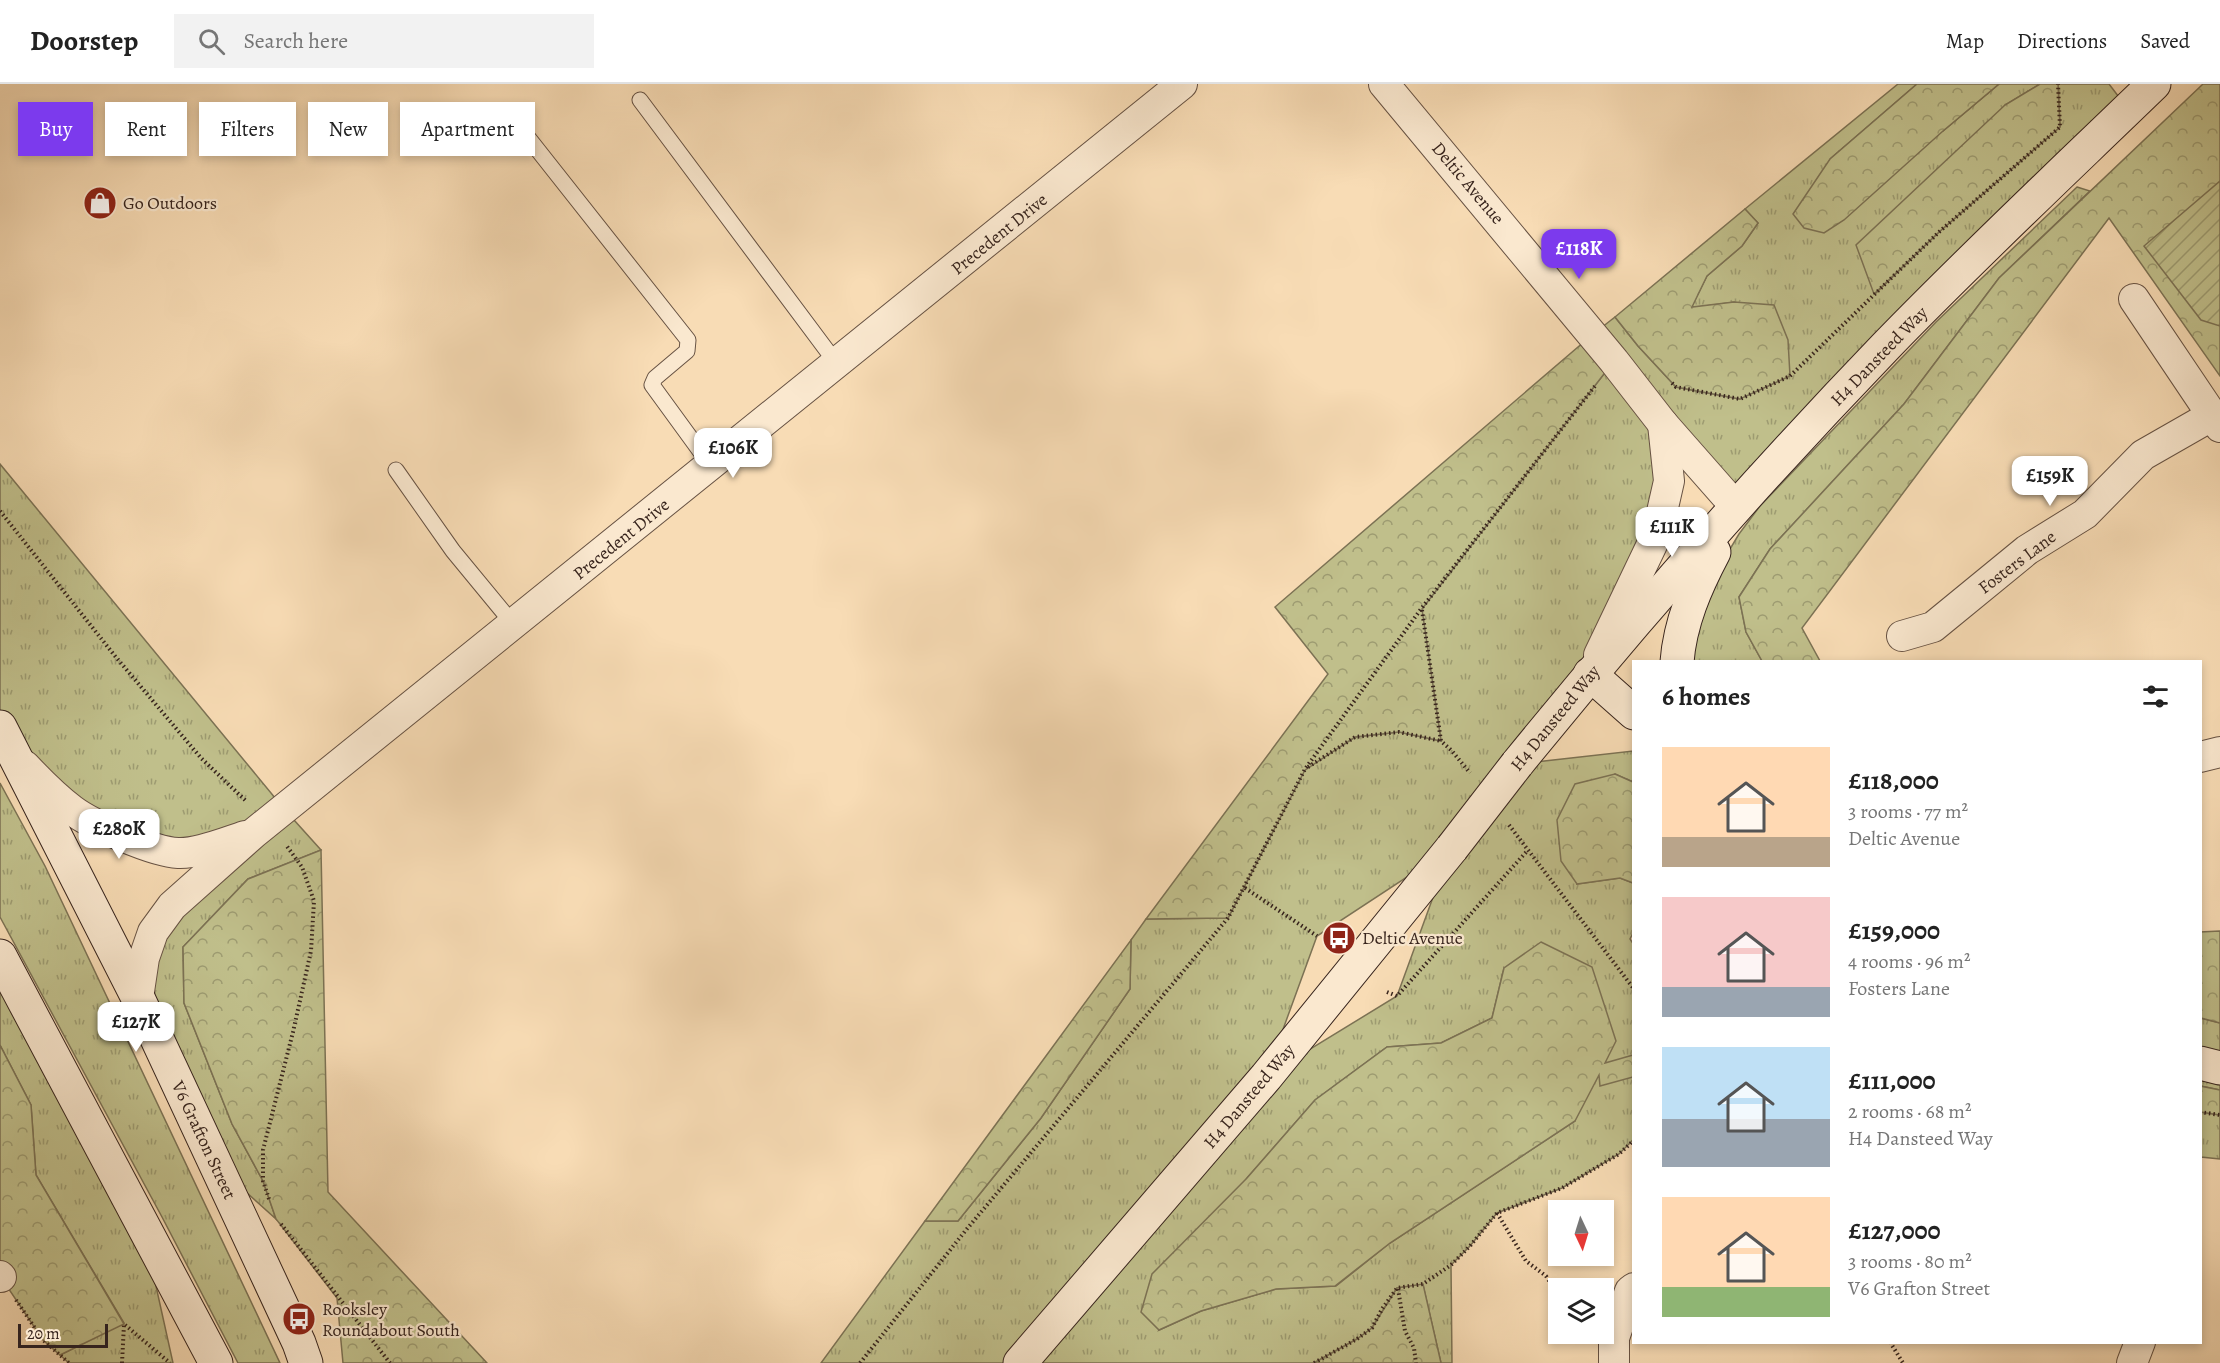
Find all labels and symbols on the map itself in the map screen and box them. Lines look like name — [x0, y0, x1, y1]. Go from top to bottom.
street label: Deltic Avenue — [1426, 137, 1510, 229]
shop icon: Go Outdoors — [82, 185, 118, 221]
street label: Precedent Drive — [946, 188, 1052, 280]
place label: Go Outdoors — [123, 191, 217, 215]
pin: £118K — [1537, 229, 1621, 280]
street label: H4 Dansteed Way — [1825, 300, 1934, 411]
pin: £106K — [691, 428, 775, 479]
pin: £159K — [2008, 456, 2092, 507]
street label: Precedent Drive — [568, 493, 674, 585]
pin: £111K — [1630, 507, 1714, 558]
street label: Fosters Lane — [1973, 525, 2061, 599]
street label: H4 Dansteed Way — [1505, 659, 1606, 776]
pin: £280K — [77, 809, 161, 860]
bus stop icon: Deltic Avenue — [1321, 920, 1357, 956]
place label: Deltic Avenue — [1362, 926, 1463, 950]
pin: £127K — [94, 1002, 178, 1053]
street label: H4 Dansteed Way — [1198, 1038, 1301, 1154]
street label: V6 Grafton Street — [166, 1076, 242, 1203]
north arrow — [1548, 1200, 1614, 1266]
place label: Rooksley Roundabout South — [322, 1297, 460, 1342]
bus stop icon: Rooksley Roundabout South — [281, 1301, 317, 1337]
scale bar — [18, 1321, 108, 1348]

